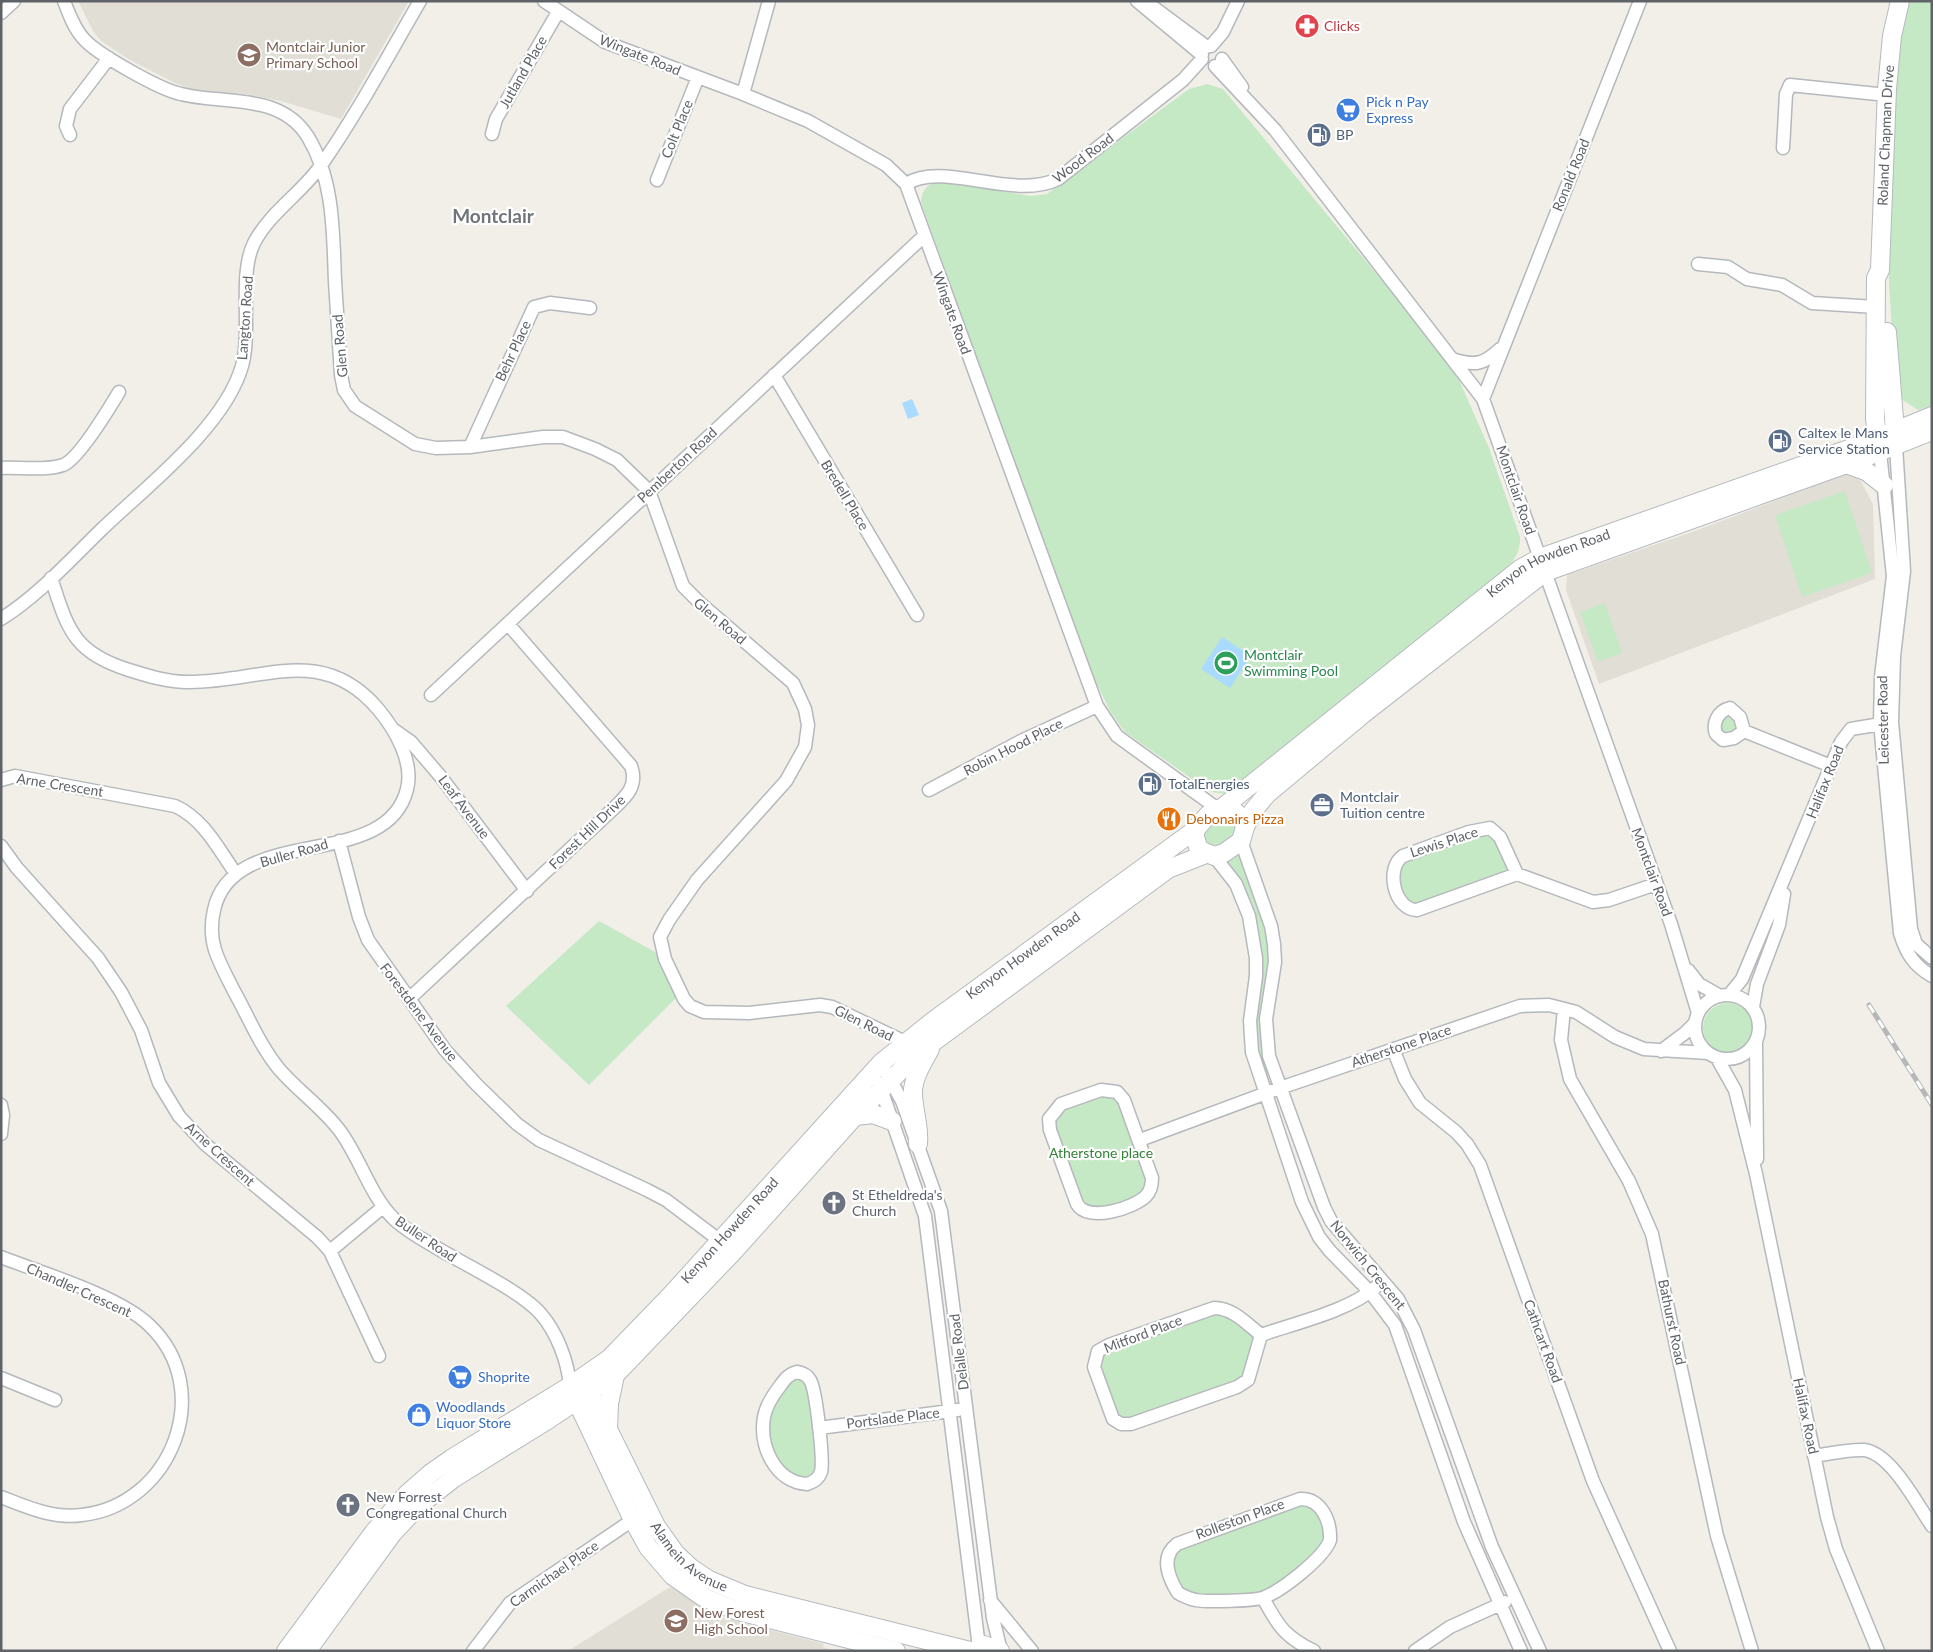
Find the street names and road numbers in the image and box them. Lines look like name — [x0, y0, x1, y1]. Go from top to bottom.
street label: Wingate Road — [597, 30, 684, 79]
street label: Jutland Place — [495, 33, 550, 111]
street label: Roland Chapman Drive — [1873, 64, 1897, 206]
street label: Colt Place — [657, 97, 696, 161]
street label: Wood Road — [1049, 129, 1117, 186]
street label: Ronald Road — [1548, 136, 1593, 214]
street label: Wingate Road — [930, 269, 975, 357]
street label: Langton Road — [233, 275, 256, 361]
street label: Glen Road — [328, 314, 351, 378]
street label: Behr Place — [491, 318, 534, 384]
street label: Pemberton Road — [633, 423, 720, 506]
street label: Montclair Road — [1493, 443, 1540, 537]
street label: Bredell Place — [818, 456, 873, 533]
street label: Kenyon Howden Road — [1483, 525, 1612, 601]
street label: Glen Road — [691, 594, 750, 647]
street label: Leicester Road — [1873, 675, 1892, 765]
street label: Robin Hood Place — [960, 714, 1065, 779]
street label: Halifax Road — [1802, 743, 1847, 821]
street label: Arne Crescent — [15, 769, 105, 800]
street label: Leaf Avenue — [435, 772, 494, 842]
street label: Forest Hill Drive — [545, 791, 628, 872]
street label: Lewis Place — [1408, 823, 1480, 861]
street label: Montclair Road — [1629, 825, 1676, 919]
street label: Buller Road — [258, 835, 330, 870]
street label: Kenyon Howden Road — [962, 908, 1083, 1002]
street label: Forestdene Avenue — [377, 959, 462, 1064]
street label: Glen Road — [832, 1001, 896, 1044]
street label: Atherstone Place — [1349, 1020, 1453, 1071]
street label: Arne Crescent — [182, 1118, 259, 1189]
street label: Kenyon Howden Road — [677, 1173, 781, 1287]
street label: Buller Road — [392, 1212, 460, 1265]
street label: Norwich Crescent — [1327, 1217, 1410, 1313]
street label: Chandler Crescent — [24, 1259, 134, 1320]
street label: Bathurst Road — [1655, 1277, 1690, 1366]
street label: Cathcart Road — [1521, 1297, 1566, 1385]
street label: Mitford Place — [1101, 1311, 1184, 1356]
street label: Delalle Road — [945, 1313, 972, 1391]
street label: Halifax Road — [1790, 1376, 1823, 1456]
street label: Portslade Place — [845, 1403, 941, 1432]
street label: Rolleston Place — [1193, 1495, 1287, 1542]
street label: Alamein Avenue — [648, 1518, 730, 1595]
street label: Carmichael Place — [506, 1537, 601, 1611]

